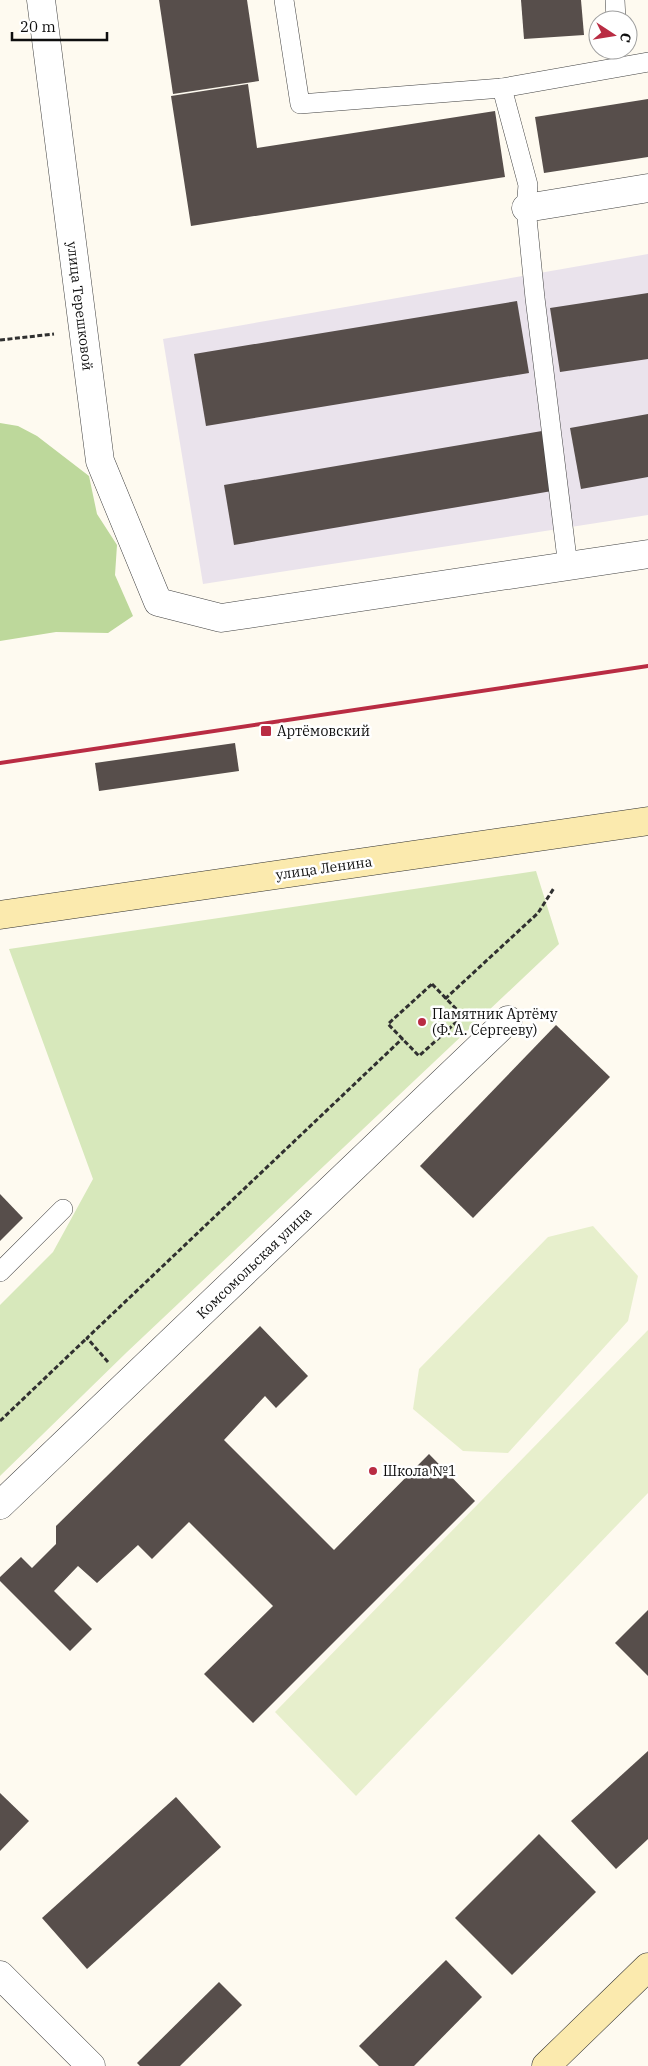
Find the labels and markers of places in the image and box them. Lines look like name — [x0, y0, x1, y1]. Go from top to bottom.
place label: Артёмовский — [277, 722, 370, 740]
marker: Артёмовский — [259, 724, 273, 738]
place label: Памятник Артёму (Ф. А. Сергееву) — [432, 1005, 558, 1039]
marker: Памятник Артёму (Ф. А. Сергееву) — [416, 1016, 428, 1028]
place label: Школа №1 — [383, 1462, 456, 1480]
marker: Школа №1 — [367, 1465, 379, 1477]

